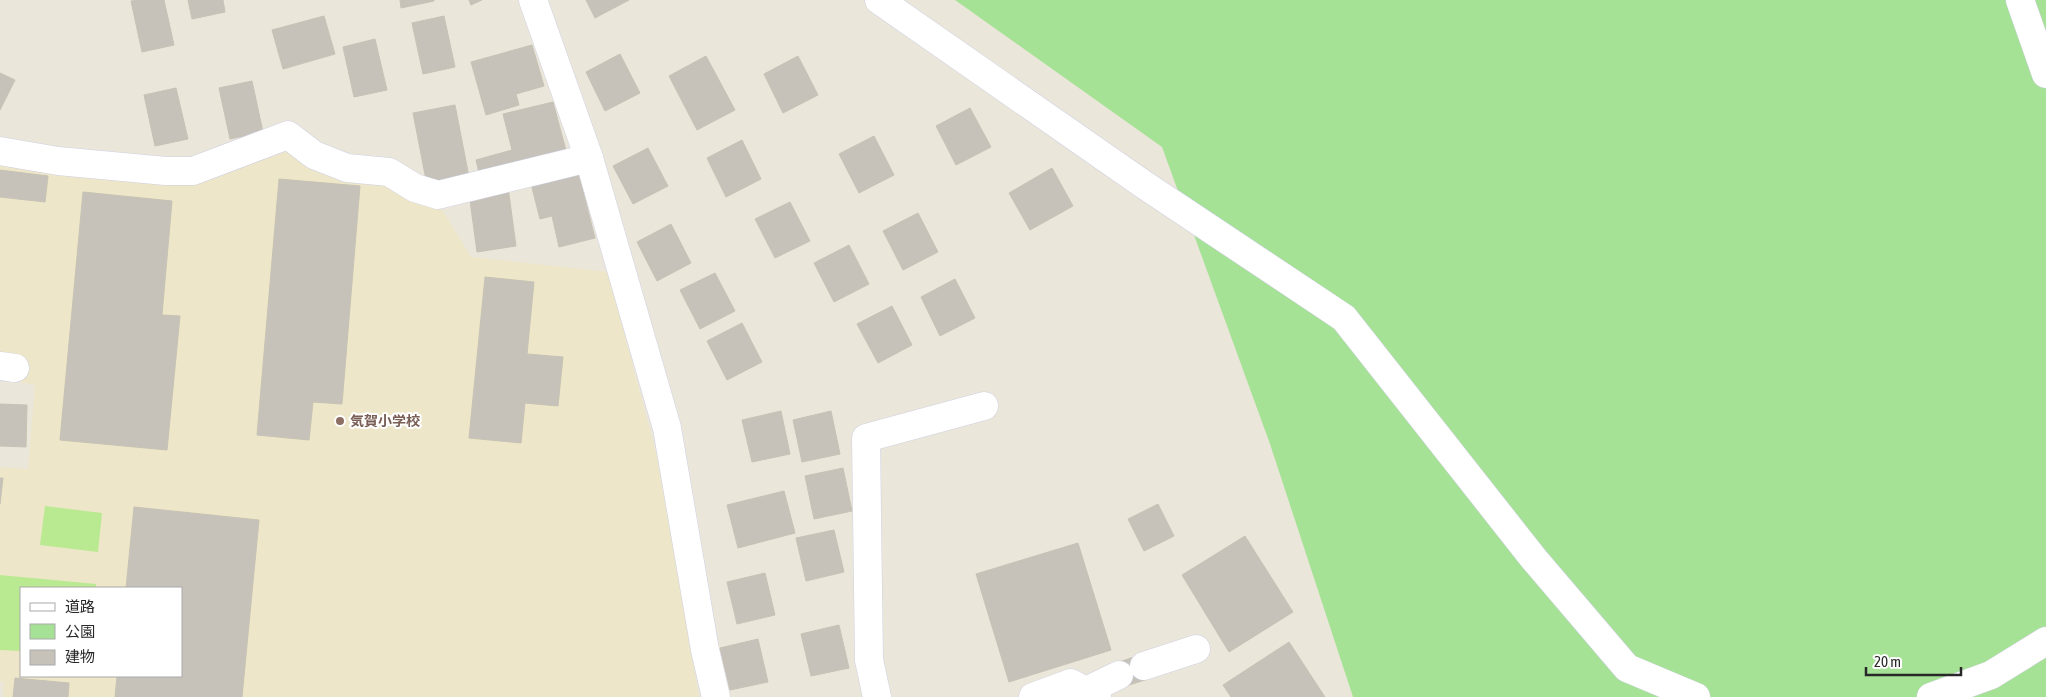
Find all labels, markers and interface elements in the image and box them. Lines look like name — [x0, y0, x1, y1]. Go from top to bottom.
place label: 気賀小学校 — [350, 413, 420, 429]
marker: 気賀小学校 — [334, 415, 346, 427]
legend — [20, 587, 182, 677]
text: 道路 — [65, 598, 95, 615]
text: 公園 — [65, 623, 95, 640]
scale bar — [1866, 644, 1961, 676]
text: 建物 — [65, 648, 95, 665]
text: 20 m — [1874, 653, 1901, 670]

